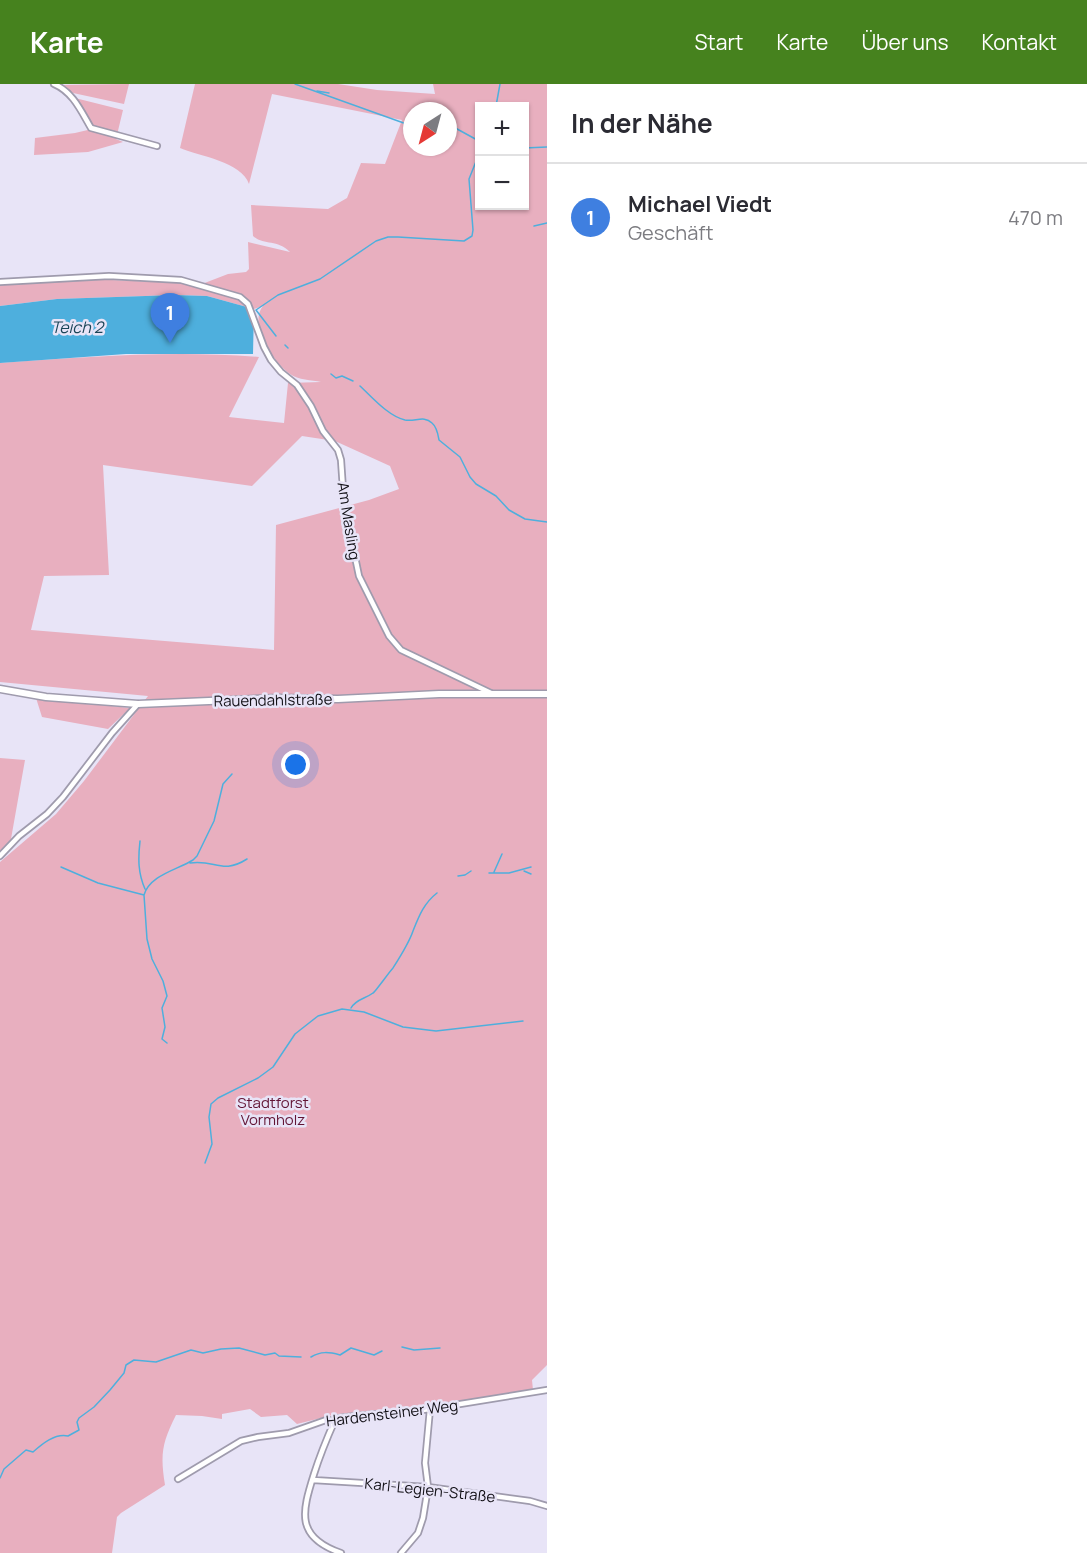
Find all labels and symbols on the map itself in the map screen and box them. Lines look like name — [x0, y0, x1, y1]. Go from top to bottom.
north arrow — [403, 102, 457, 156]
pin: 1 — [150, 294, 190, 343]
water label: Teich 2 — [51, 316, 105, 338]
street label: Am Masling — [332, 480, 366, 562]
street label: Rauendahlstraße — [213, 688, 333, 712]
your location — [281, 750, 310, 779]
park label: Stadtforst Vormholz — [237, 1092, 309, 1130]
street label: Hardensteiner Weg — [325, 1394, 459, 1432]
street label: Karl-Legien-Straße — [364, 1473, 497, 1507]

